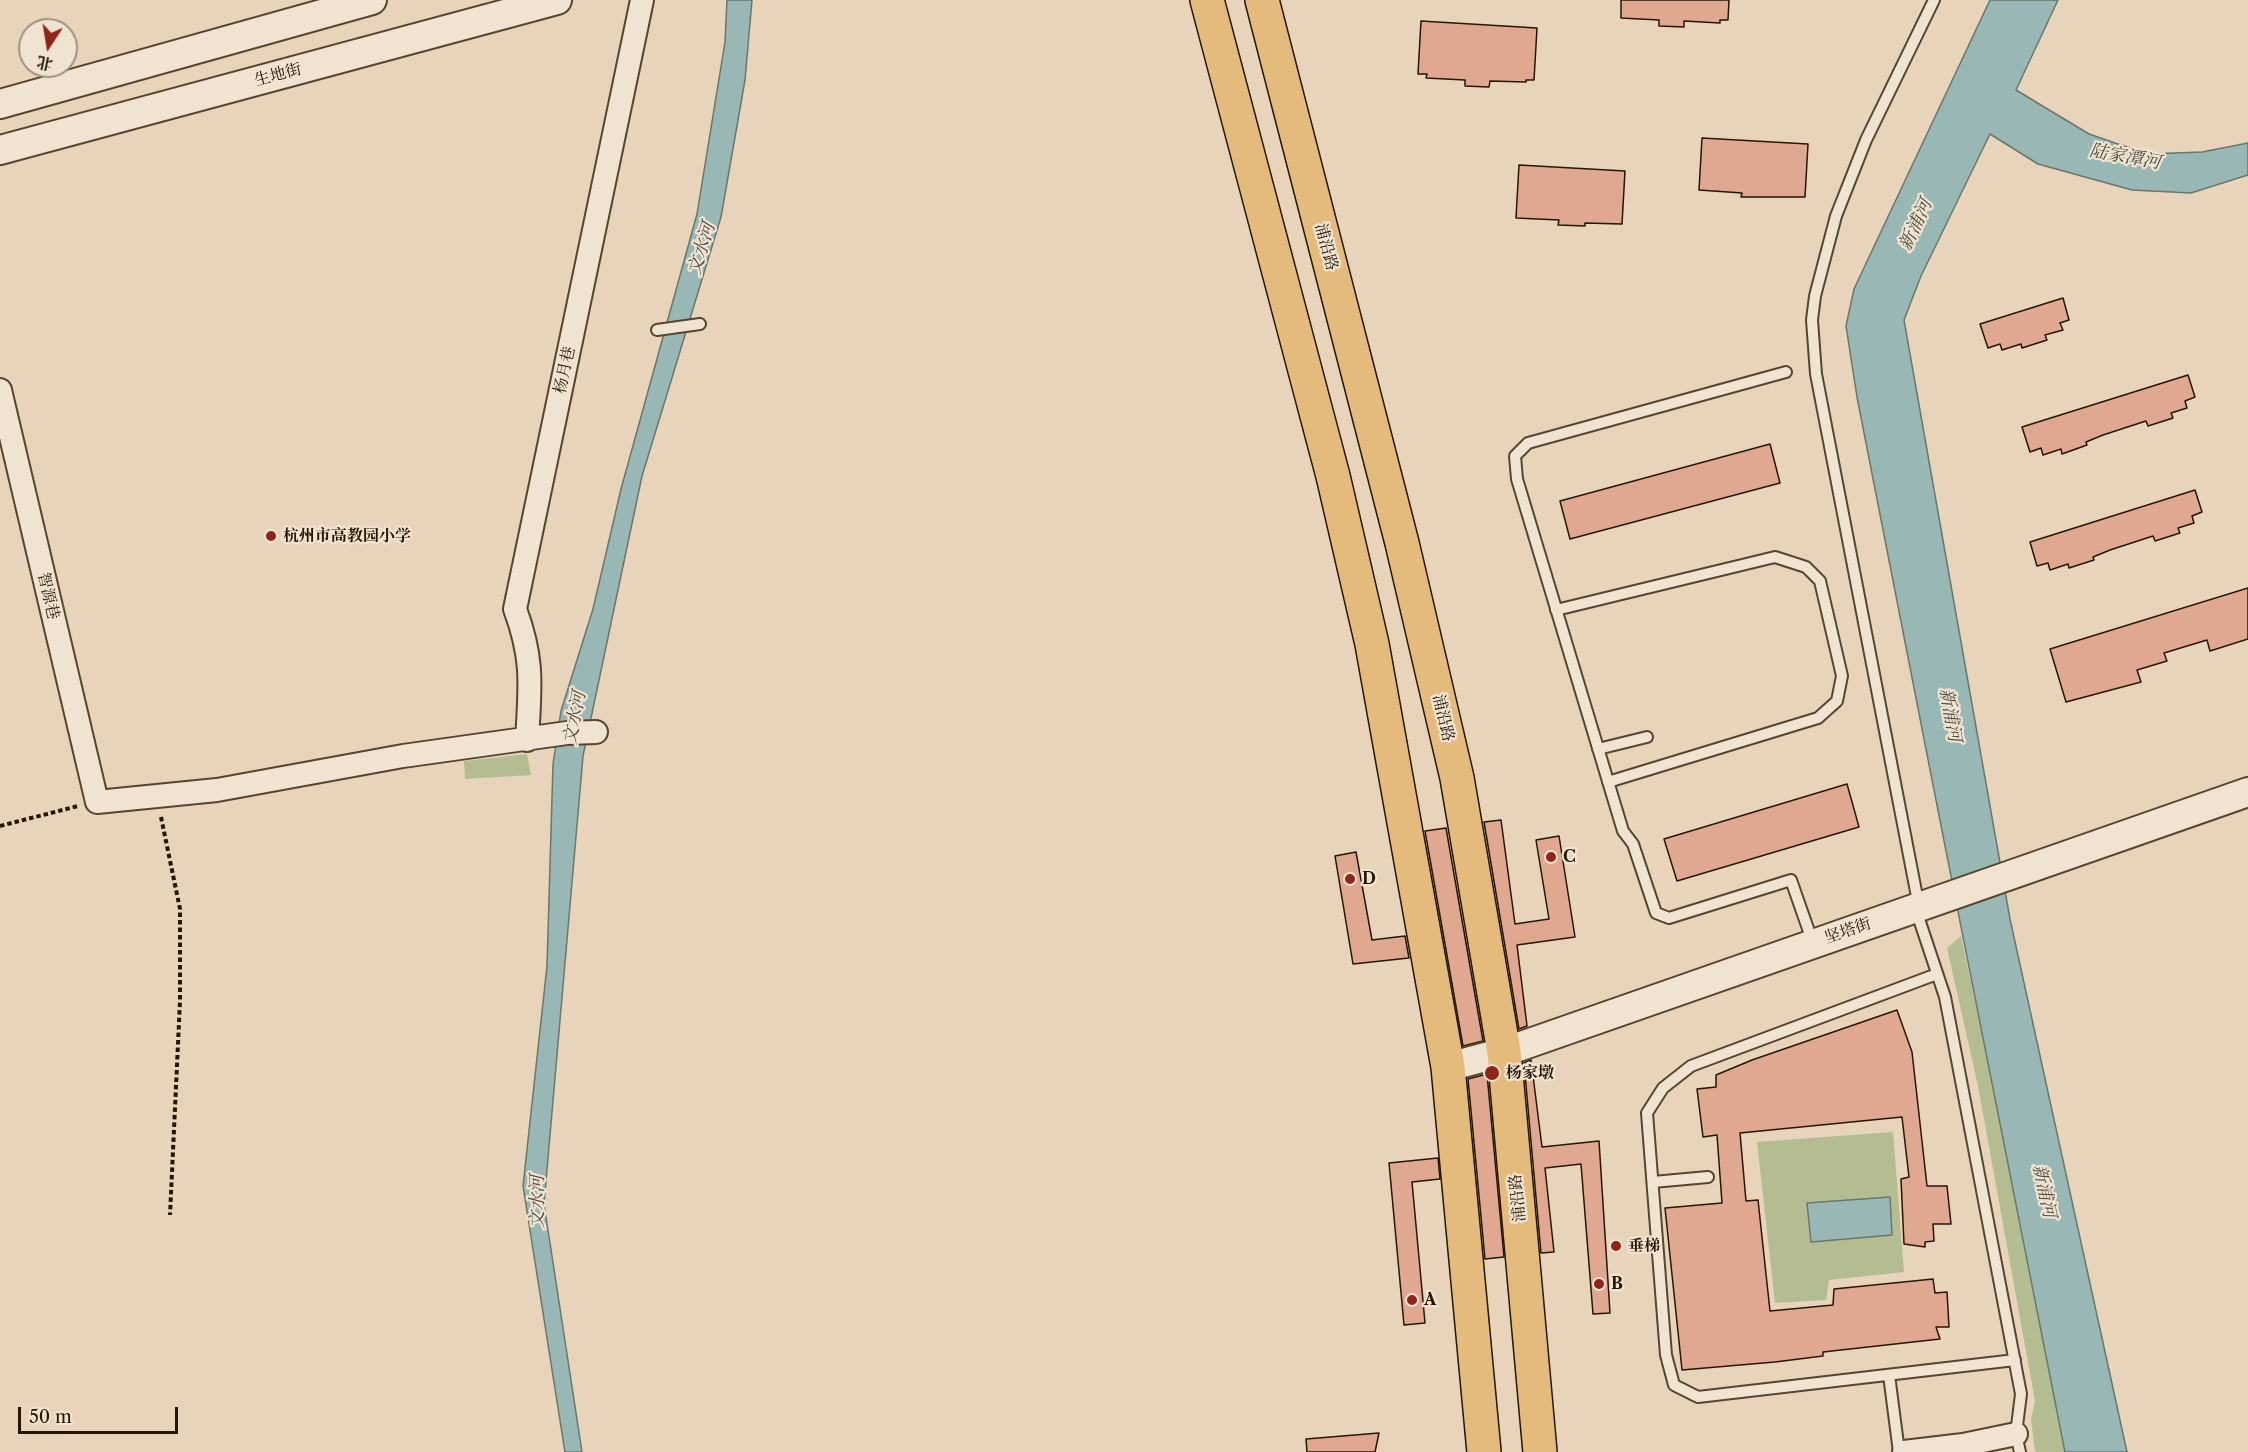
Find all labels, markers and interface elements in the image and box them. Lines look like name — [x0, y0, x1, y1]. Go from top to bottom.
north arrow — [18, 18, 78, 78]
text: 北 — [35, 52, 55, 75]
street label: 生地街 — [252, 60, 304, 90]
water label: 陆家潭河 — [2088, 140, 2162, 174]
water label: 新浦河 — [1895, 196, 1937, 254]
water label: 文水河 — [684, 220, 720, 278]
street label: 浦沿路 — [1311, 221, 1341, 273]
street label: 杨月巷 — [551, 345, 579, 395]
place label: 杭州市高教园小学 — [283, 526, 411, 546]
marker: 杭州市高教园小学 — [264, 529, 278, 543]
street label: 智源巷 — [33, 570, 63, 622]
water label: 新浦河 — [1935, 687, 1965, 743]
water label: 文水河 — [559, 689, 591, 747]
street label: 浦沿路 — [1428, 692, 1458, 744]
place label: C — [1563, 847, 1576, 867]
marker: C — [1544, 850, 1558, 864]
place label: D — [1362, 869, 1376, 889]
marker: D — [1343, 872, 1357, 886]
street label: 坚塔街 — [1822, 914, 1874, 948]
place label: 杨家墩 — [1506, 1063, 1554, 1083]
marker: 杨家墩 — [1483, 1064, 1501, 1082]
water label: 新浦河 — [2028, 1162, 2060, 1220]
street label: 浦沿路 — [1506, 1173, 1530, 1223]
water label: 文水河 — [527, 1175, 549, 1229]
place label: 垂梯 — [1628, 1236, 1660, 1256]
marker: 垂梯 — [1609, 1239, 1623, 1253]
place label: B — [1611, 1274, 1623, 1294]
marker: B — [1592, 1277, 1606, 1291]
place label: A — [1424, 1290, 1436, 1310]
marker: A — [1405, 1293, 1419, 1307]
scale bar — [21, 1395, 182, 1433]
text: 50 m — [29, 1406, 72, 1428]

